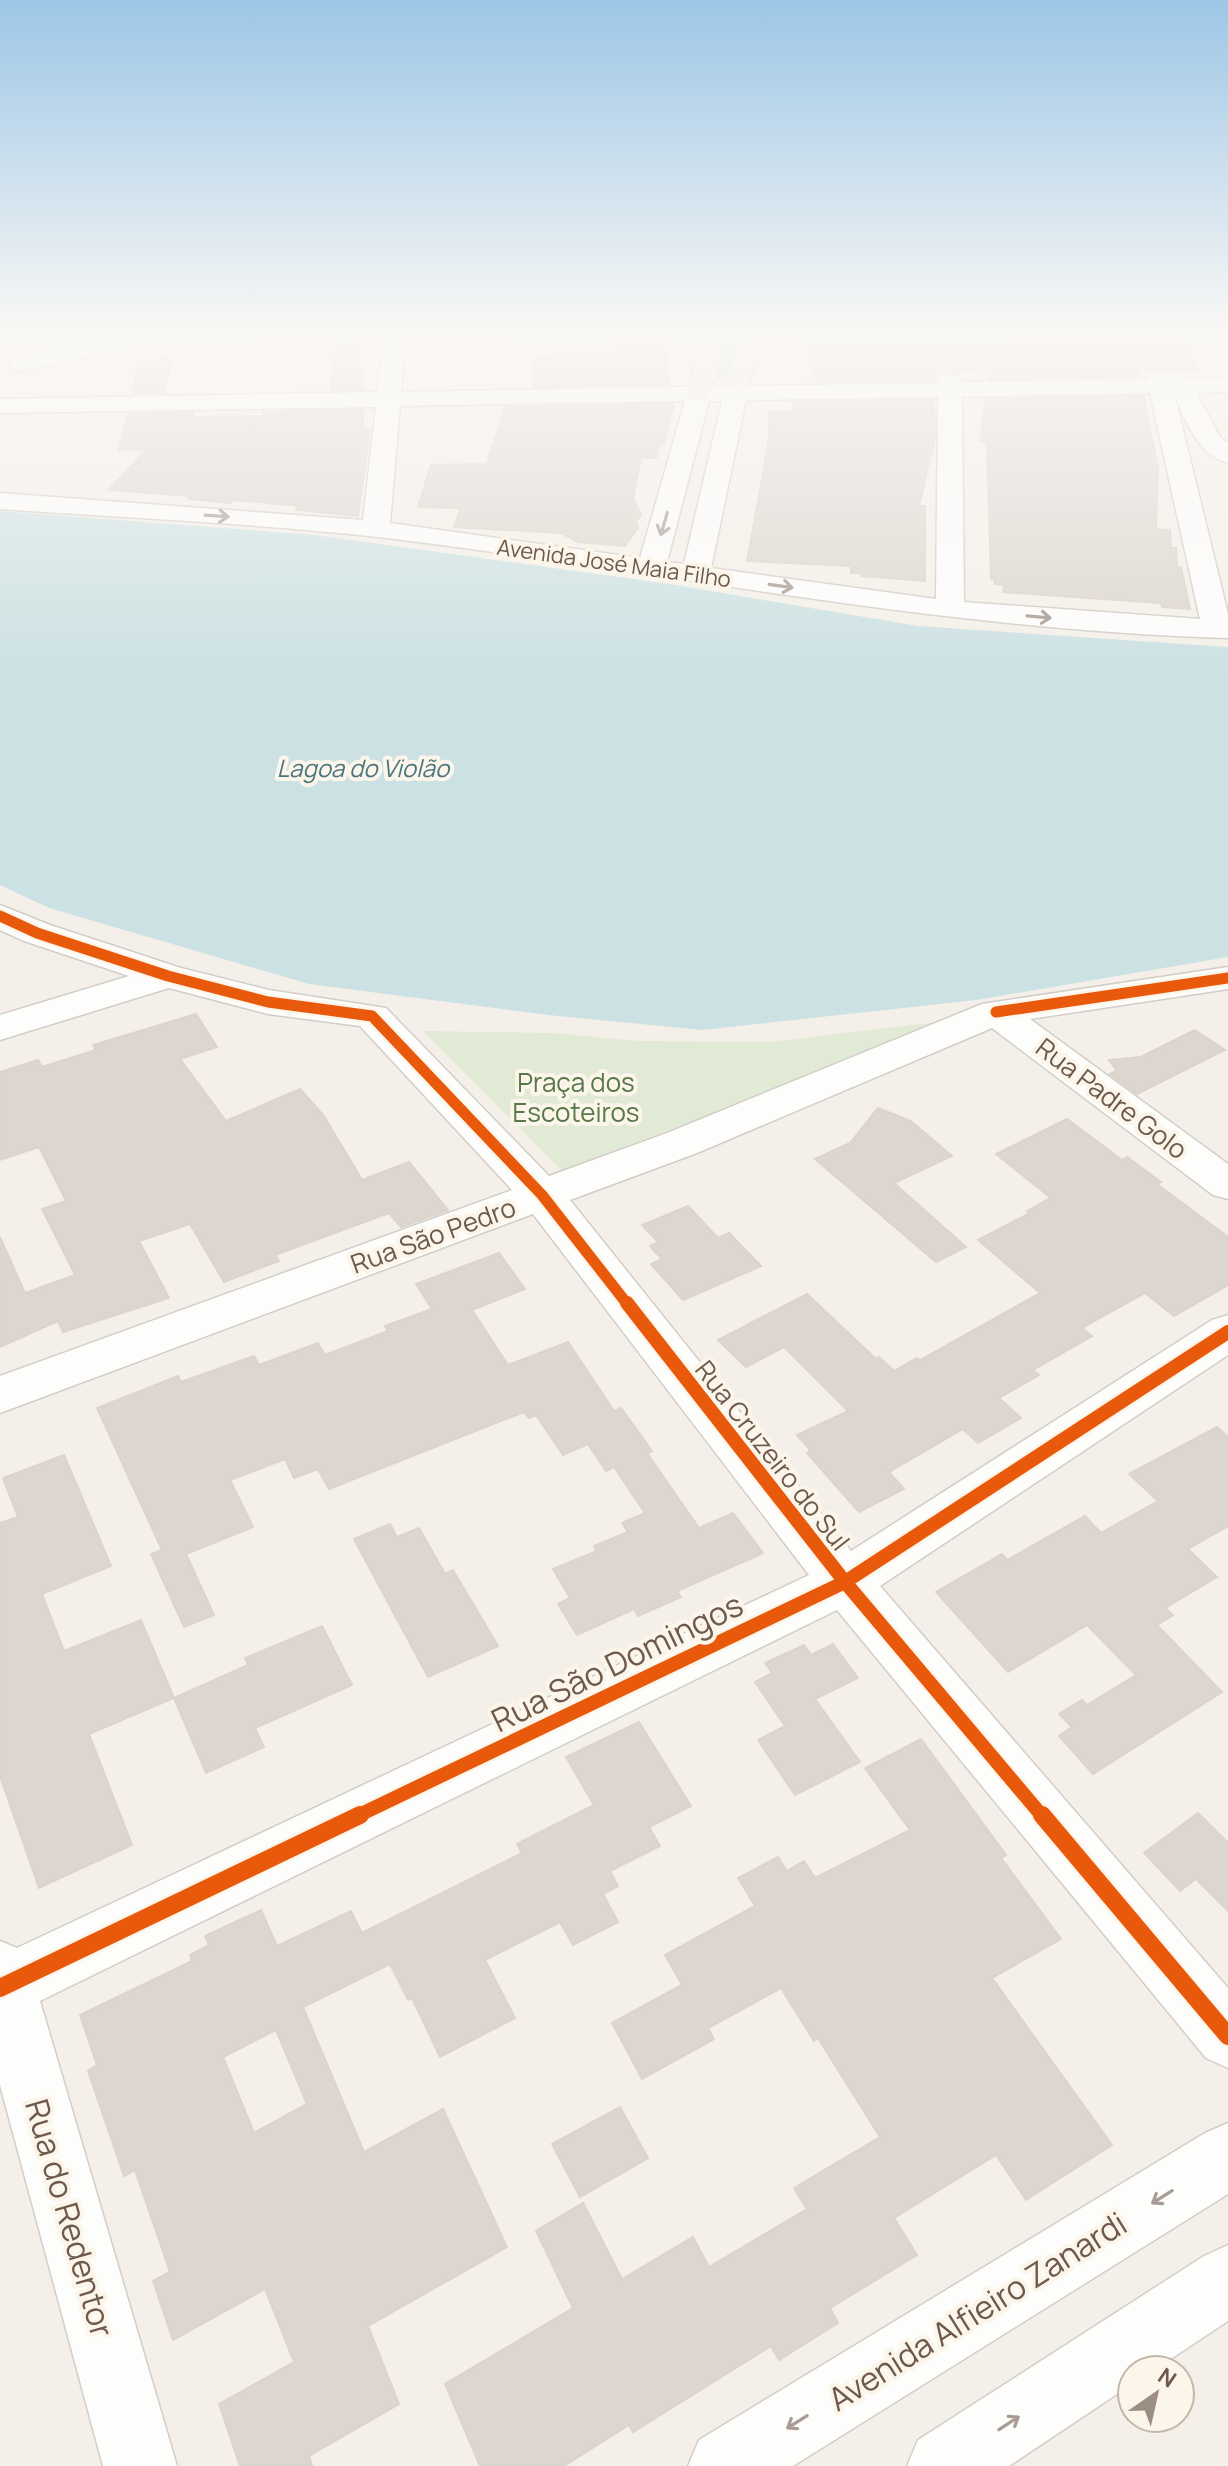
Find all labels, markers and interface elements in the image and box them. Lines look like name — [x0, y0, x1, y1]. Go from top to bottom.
one-way arrow — [203, 509, 230, 524]
one-way arrow — [655, 510, 670, 536]
street label: Avenida José Maia Filho — [495, 532, 733, 594]
one-way arrow — [768, 579, 793, 594]
one-way arrow — [1025, 610, 1052, 625]
water label: Lagoa do Violão — [277, 751, 451, 784]
street label: Rua Padre Golo — [1029, 1029, 1195, 1167]
park label: Praça dos Escoteiros — [512, 1064, 640, 1130]
street label: Rua São Pedro — [345, 1188, 521, 1282]
street label: Rua Cruzeiro do Sul — [687, 1352, 859, 1558]
street label: Rua São Domingos — [484, 1582, 750, 1742]
street label: Rua do Redentor — [15, 2094, 125, 2342]
one-way arrow — [1151, 2189, 1174, 2205]
street label: Avenida Alfieiro Zanardi — [819, 2201, 1135, 2421]
north arrow — [1116, 2354, 1196, 2434]
text: N — [1152, 2361, 1182, 2394]
one-way arrow — [786, 2414, 809, 2430]
one-way arrow — [997, 2415, 1020, 2431]

